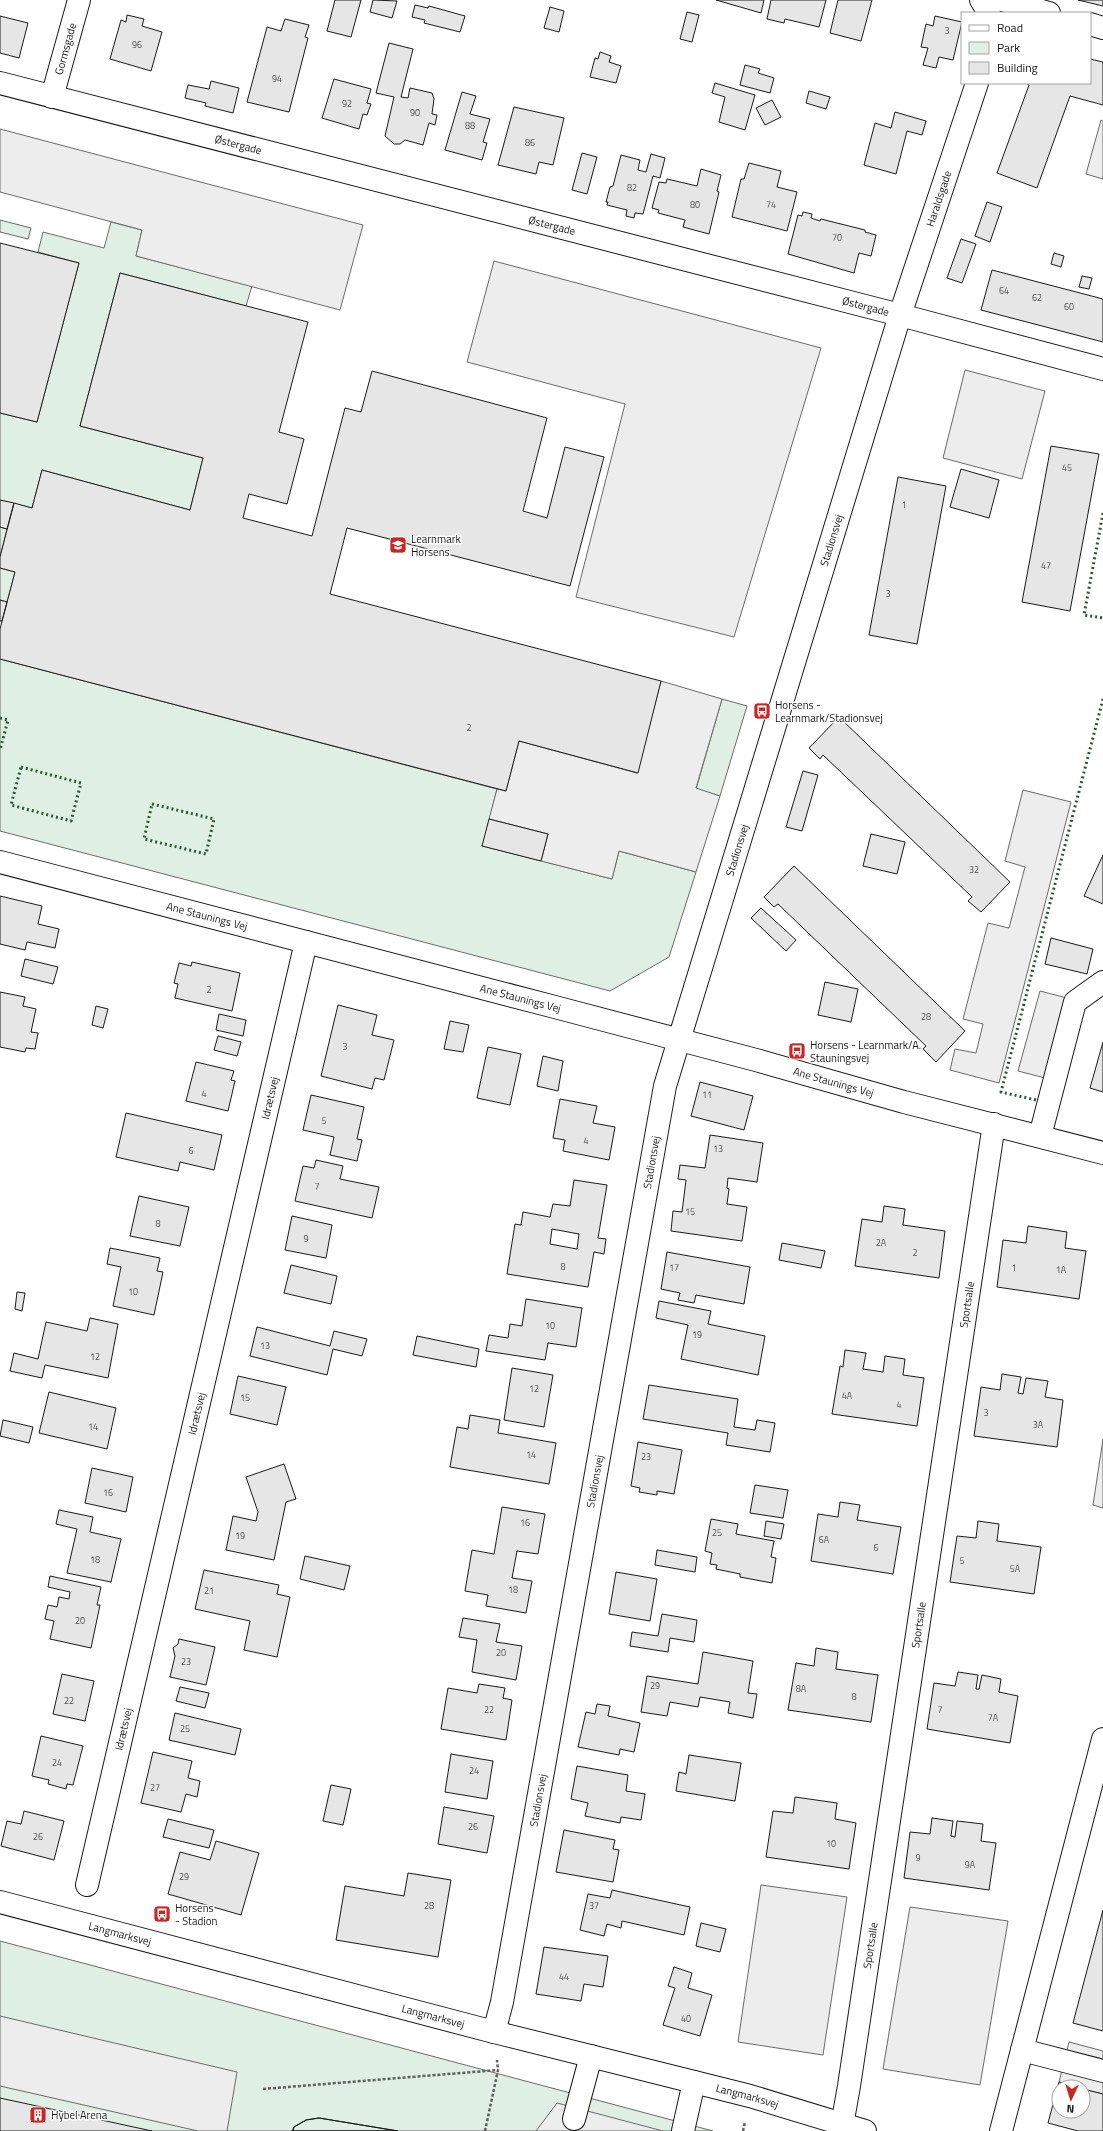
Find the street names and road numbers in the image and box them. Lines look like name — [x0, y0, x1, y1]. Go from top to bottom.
street label: Gormsgade — [51, 21, 80, 77]
street label: Østergade — [213, 131, 264, 158]
street label: Haraldsgade — [922, 168, 956, 229]
street label: Østergade — [527, 212, 578, 239]
street label: Østergade — [840, 292, 891, 320]
street label: Stadionsvej — [816, 512, 847, 568]
street label: Stadionsvej — [721, 822, 752, 878]
street label: Ane Staunings Vej — [165, 898, 249, 934]
street label: Ane Staunings Vej — [478, 980, 563, 1016]
street label: Ane Staunings Vej — [791, 1063, 876, 1101]
street label: Idrætsvej — [257, 1075, 282, 1121]
street label: Stadionsvej — [639, 1135, 664, 1190]
street label: Sportsalle — [955, 1280, 978, 1329]
street label: Idrætsvej — [184, 1391, 209, 1436]
street label: Stadionsvej — [582, 1453, 607, 1509]
street label: Sportsalle — [907, 1600, 930, 1649]
street label: Idrætsvej — [111, 1706, 136, 1752]
street label: Stadionsvej — [525, 1772, 550, 1828]
street label: Langmarksvej — [87, 1918, 153, 1949]
street label: Sportsalle — [859, 1921, 882, 1970]
street label: Langmarksvej — [400, 2000, 466, 2032]
street label: Langmarksvej — [714, 2080, 781, 2112]

